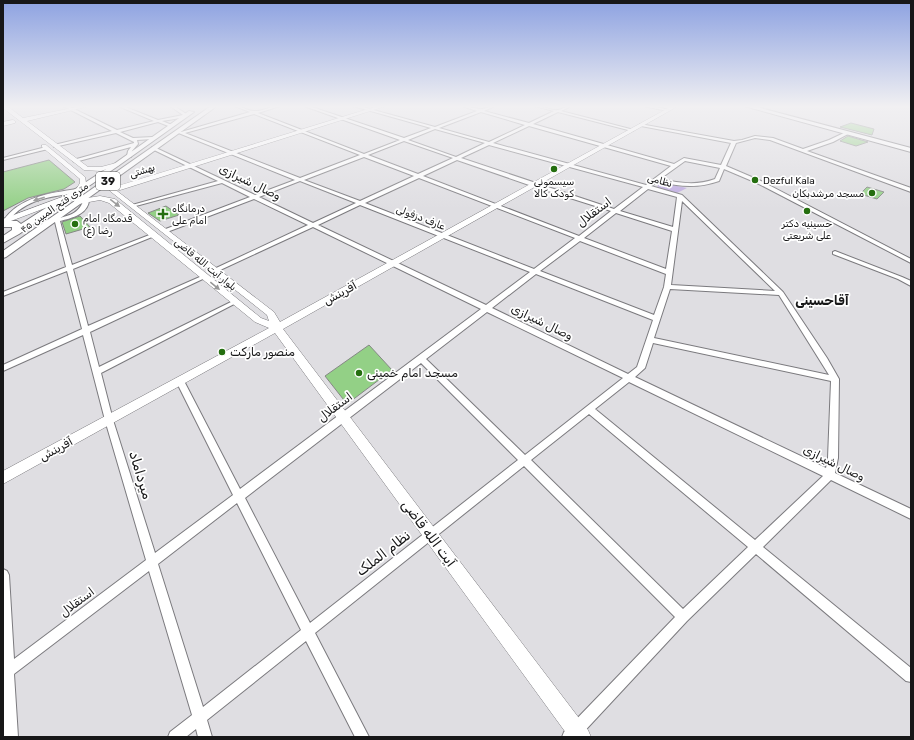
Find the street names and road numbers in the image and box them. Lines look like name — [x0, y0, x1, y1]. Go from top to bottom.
street label: بهشتی — [128, 161, 157, 181]
street label: وصال شیرازی — [216, 161, 283, 204]
road number: 39 — [96, 172, 120, 190]
street label: نظامی — [646, 172, 673, 190]
street label: ۴۵ متری فتح المبین — [18, 180, 92, 237]
street label: استقلال — [574, 194, 614, 230]
street label: عارف دزفولی — [394, 203, 447, 233]
street label: بلوار آیت الله قاضی — [172, 236, 239, 293]
street label: آفرینش — [321, 278, 360, 309]
street label: وصال شیرازی — [508, 301, 575, 344]
street label: استقلال — [315, 389, 355, 425]
street label: آفرینش — [37, 434, 76, 465]
street label: وصال شیرازی — [800, 442, 867, 485]
street label: میرداماد — [125, 449, 156, 502]
street label: آیت الله قاضی — [398, 496, 459, 570]
street label: نظام الملک — [353, 527, 414, 581]
street label: استقلال — [57, 584, 97, 620]

